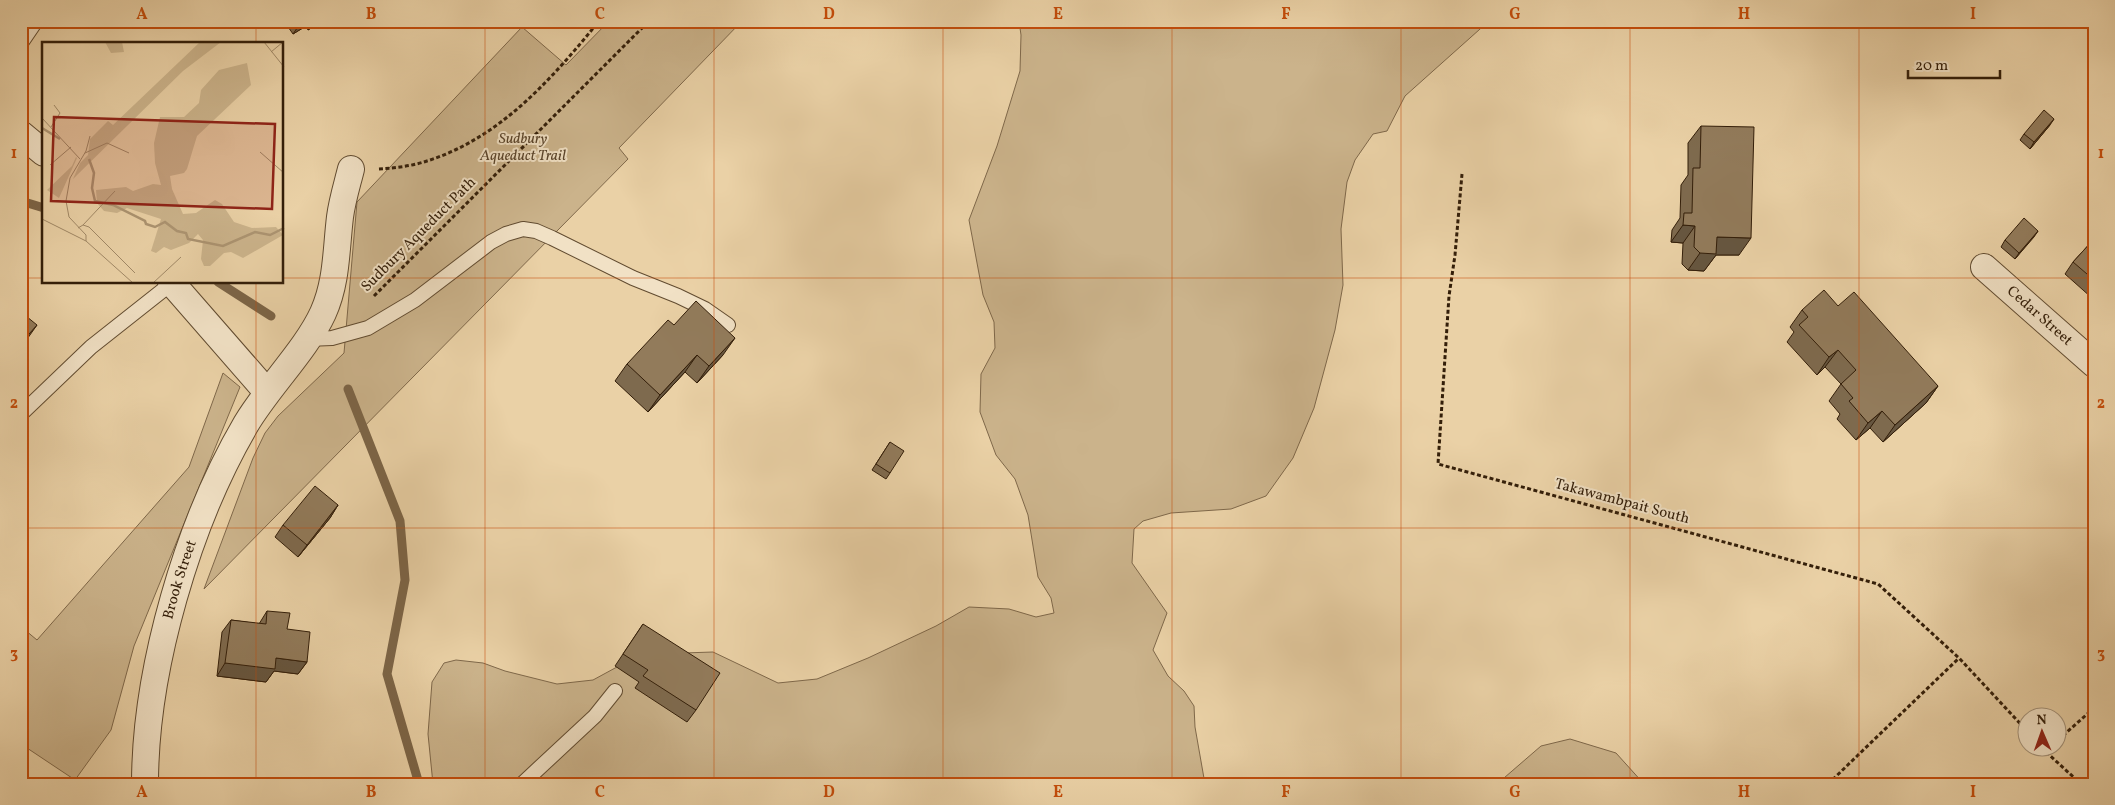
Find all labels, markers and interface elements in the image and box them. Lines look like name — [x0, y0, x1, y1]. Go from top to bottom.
text: A — [136, 4, 148, 26]
text: B — [366, 4, 377, 26]
text: C — [595, 4, 605, 26]
text: D — [823, 4, 835, 26]
text: E — [1053, 4, 1063, 26]
text: F — [1281, 4, 1291, 26]
text: G — [1509, 4, 1521, 26]
text: H — [1738, 4, 1750, 26]
text: I — [1970, 4, 1976, 26]
inset map — [42, 42, 284, 284]
scale bar — [1908, 48, 2000, 80]
text: 20 m — [1915, 56, 1948, 77]
park label: Sudbury Aqueduct Trail — [479, 129, 566, 167]
text: 1 — [11, 143, 17, 165]
text: 1 — [2098, 143, 2104, 165]
street label: Sudbury Aqueduct Path — [357, 173, 481, 297]
street label: Cedar Street — [2002, 281, 2077, 351]
text: 2 — [10, 393, 18, 415]
text: 2 — [2097, 393, 2105, 415]
street label: Takawambpait South — [1552, 474, 1692, 530]
street label: Brook Street — [158, 537, 202, 622]
text: 3 — [10, 643, 18, 665]
text: 3 — [2097, 643, 2105, 665]
north arrow — [2018, 708, 2068, 758]
text: N — [2036, 711, 2047, 730]
text: A — [136, 782, 148, 804]
text: B — [366, 782, 377, 804]
text: C — [595, 782, 605, 804]
text: D — [823, 782, 835, 804]
text: E — [1053, 782, 1063, 804]
text: F — [1281, 782, 1291, 804]
text: G — [1509, 782, 1521, 804]
text: H — [1738, 782, 1750, 804]
text: I — [1970, 782, 1976, 804]

